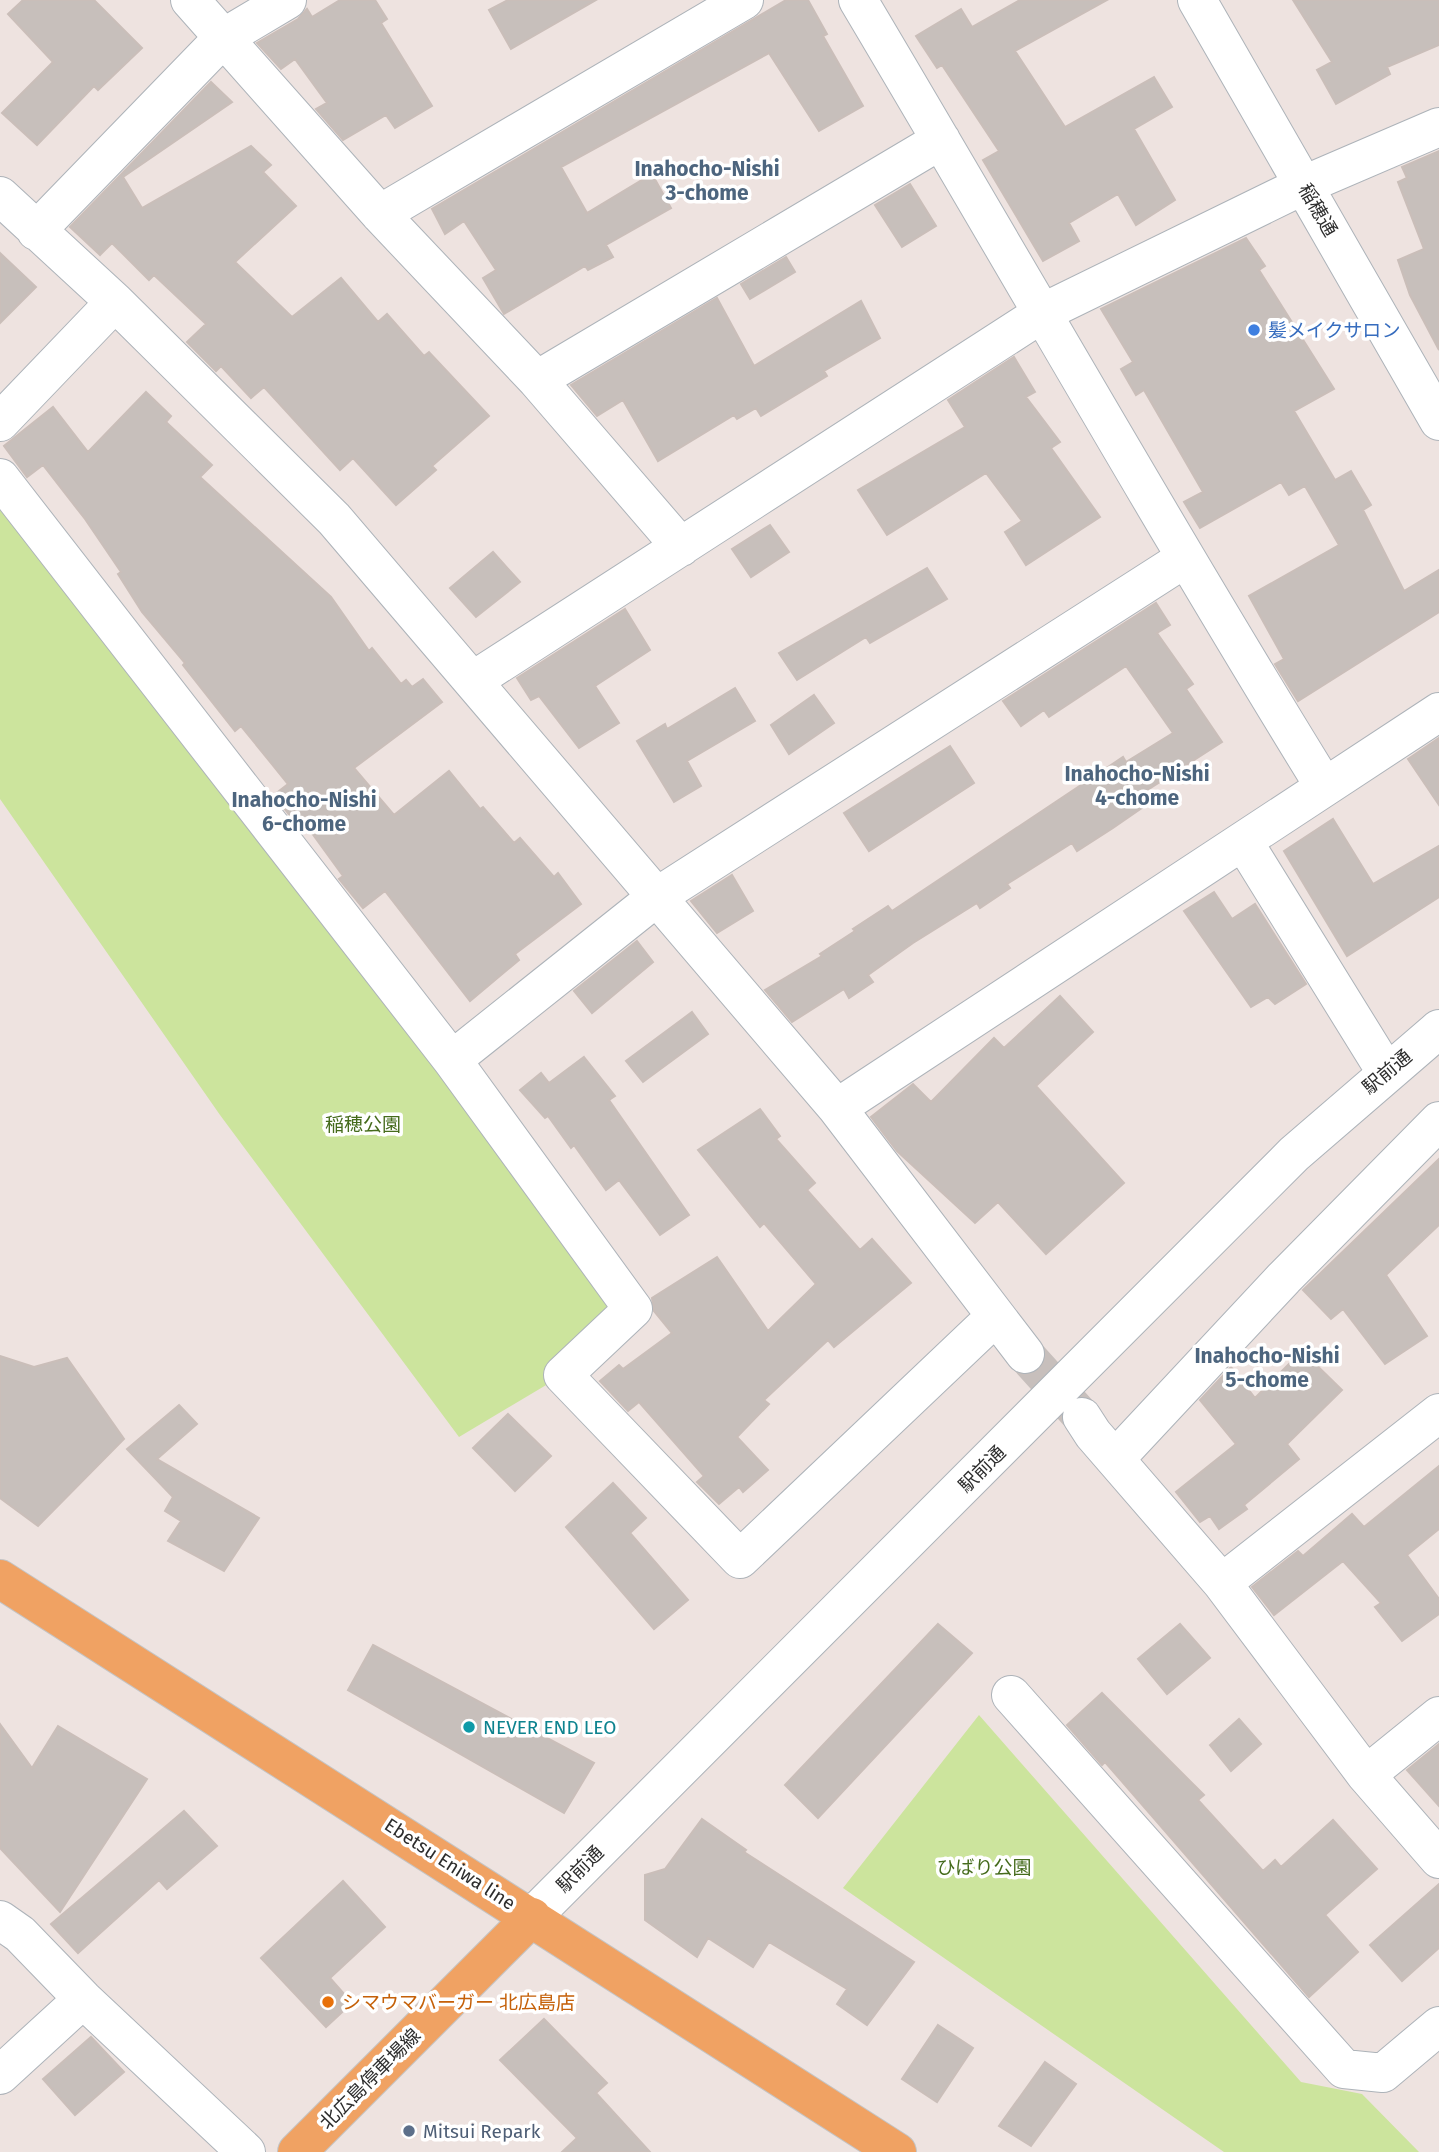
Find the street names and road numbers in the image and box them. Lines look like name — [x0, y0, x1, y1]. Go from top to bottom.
street label: 稲穂通 — [1294, 180, 1342, 240]
street label: 駅前通 — [1358, 1045, 1416, 1099]
street label: 駅前通 — [954, 1441, 1010, 1497]
street label: Ebetsu Eniwa line — [380, 1813, 520, 1915]
street label: 駅前通 — [552, 1841, 608, 1897]
street label: 北広島停車場線 — [315, 2024, 425, 2134]

